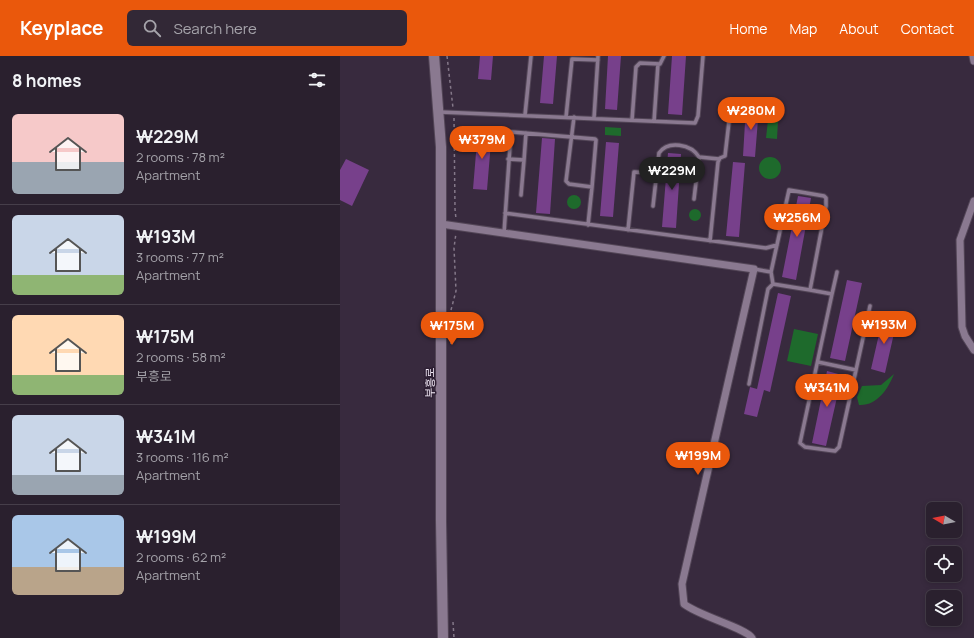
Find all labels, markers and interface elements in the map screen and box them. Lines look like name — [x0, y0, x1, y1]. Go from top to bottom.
search box — [127, 10, 407, 46]
text: Keyplace — [20, 15, 103, 41]
icon: search — [141, 17, 163, 39]
text: Search here — [173, 18, 257, 39]
text: Home — [730, 19, 767, 38]
text: Map — [789, 19, 817, 38]
text: About — [839, 19, 879, 38]
text: Contact — [901, 19, 954, 38]
text: 8 homes — [12, 69, 82, 92]
icon: filters — [306, 69, 328, 91]
pin: ₩280M — [723, 97, 779, 131]
text: ₩280M — [727, 101, 775, 119]
text: ₩229M — [136, 125, 199, 148]
pin: ₩379M — [454, 126, 510, 160]
icon: home — [44, 130, 92, 178]
text: ₩379M — [459, 130, 505, 148]
text: 2 rooms · 78 m² — [136, 148, 225, 166]
pin: ₩229M — [644, 157, 700, 191]
text: ₩229M — [648, 161, 696, 179]
text: Apartment — [136, 166, 200, 184]
pin: ₩256M — [769, 204, 825, 238]
text: ₩256M — [773, 208, 821, 226]
text: ₩193M — [136, 225, 196, 248]
icon: home — [44, 231, 92, 279]
text: 3 rooms · 77 m² — [136, 248, 224, 266]
text: Apartment — [136, 266, 200, 284]
pin: ₩193M — [856, 311, 912, 345]
pin: ₩175M — [424, 312, 480, 346]
text: ₩193M — [861, 315, 907, 333]
text: ₩175M — [430, 316, 474, 334]
text: ₩175M — [136, 325, 194, 348]
icon: home — [44, 331, 92, 379]
text: 2 rooms · 58 m² — [136, 348, 226, 366]
text: 부흥로 — [136, 367, 172, 385]
street label: 부흥로 — [422, 368, 437, 398]
pin: ₩341M — [799, 374, 855, 408]
text: ₩341M — [804, 378, 850, 396]
text: ₩341M — [136, 425, 195, 448]
icon: home — [44, 431, 92, 479]
pin: ₩199M — [670, 442, 726, 476]
text: ₩199M — [675, 446, 721, 464]
text: 3 rooms · 116 m² — [136, 448, 229, 466]
text: Apartment — [136, 466, 200, 484]
north arrow — [926, 502, 962, 538]
map controls — [926, 502, 962, 626]
text: ₩199M — [136, 525, 196, 548]
icon: home — [44, 531, 92, 579]
button: locate — [926, 546, 962, 582]
text: 2 rooms · 62 m² — [136, 548, 226, 566]
text: Apartment — [136, 566, 200, 584]
button: layers — [926, 590, 962, 626]

